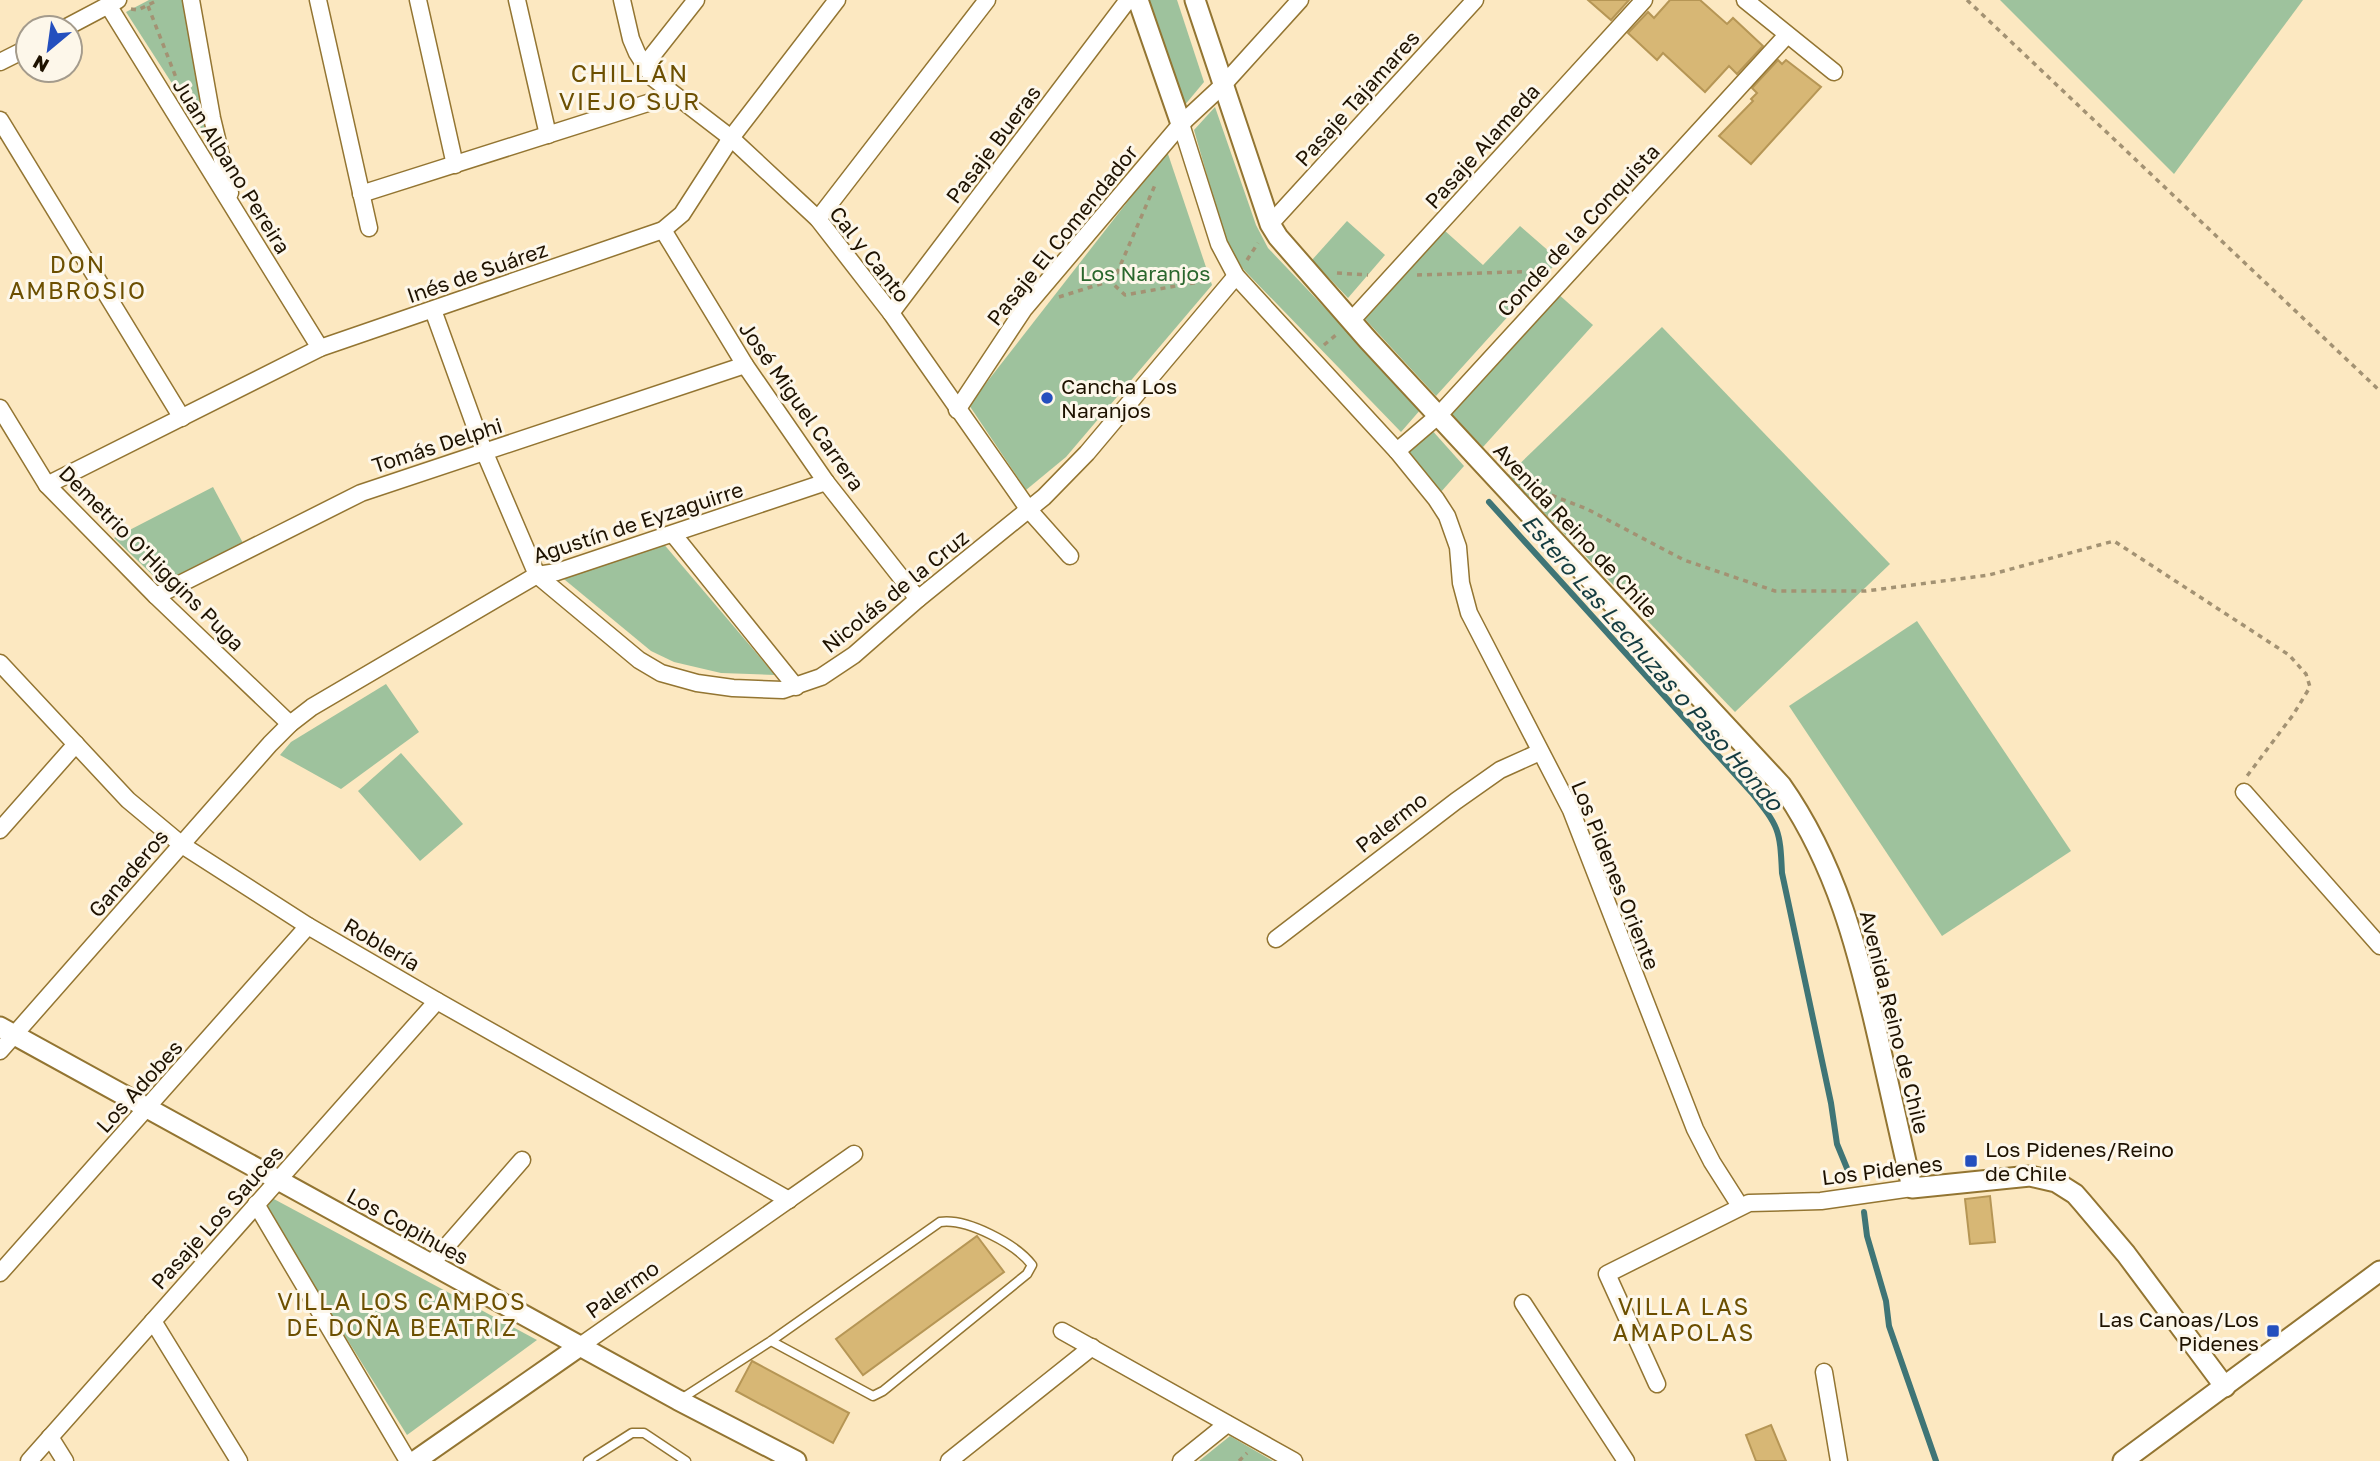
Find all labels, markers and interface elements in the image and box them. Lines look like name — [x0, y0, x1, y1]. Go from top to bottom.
north arrow — [14, 14, 84, 84]
street label: Pasaje Tajamares — [1289, 25, 1425, 171]
text: N — [29, 51, 52, 78]
district label: CHILLÁN VIEJO SUR — [559, 58, 701, 115]
street label: Juan Albano Pereira — [168, 74, 296, 258]
street label: Pasaje Alameda — [1419, 78, 1545, 214]
street label: Pasaje Bueras — [940, 80, 1046, 208]
street label: Conde de la Conquista — [1491, 138, 1665, 322]
street label: Pasaje El Comendador — [981, 139, 1143, 331]
street label: Cal y Canto — [824, 201, 916, 307]
street label: Inés de Suárez — [403, 236, 551, 308]
district label: DON AMBROSIO — [9, 250, 147, 304]
park label: Los Naranjos — [1080, 260, 1210, 286]
street label: José Miguel Carrera — [734, 316, 870, 496]
place label: Cancha Los Naranjos — [1061, 373, 1177, 423]
marker: Cancha Los Naranjos — [1039, 390, 1055, 406]
street label: Tomás Delphi — [368, 412, 506, 478]
street label: Avenida Reino de Chile — [1488, 437, 1664, 623]
street label: Demetrio O'Higgins Puga — [54, 460, 250, 656]
street label: Agustín de Eyzaguirre — [530, 476, 746, 568]
water label: Estero Las Lechuzas o Paso Hondo — [1517, 508, 1790, 817]
street label: Nicolás de la Cruz — [817, 524, 973, 658]
street label: Los Pidenes Oriente — [1566, 777, 1666, 973]
street label: Palermo — [1350, 786, 1432, 858]
street label: Ganaderos — [83, 824, 173, 922]
street label: Avenida Reino de Chile — [1855, 908, 1935, 1136]
street label: Roblería — [339, 912, 425, 976]
street label: Los Adobes — [90, 1034, 188, 1138]
place label: Los Pidenes/Reino de Chile — [1985, 1136, 2174, 1186]
street label: Pasaje Los Sauces — [145, 1140, 289, 1294]
street label: Los Pidenes — [1820, 1150, 1944, 1190]
marker: Los Pidenes/Reino de Chile — [1963, 1153, 1979, 1169]
street label: Los Copihues — [343, 1182, 473, 1270]
street label: Palermo — [580, 1254, 664, 1324]
district label: VILLA LOS CAMPOS DE DOÑA BEATRIZ — [277, 1287, 527, 1341]
district label: VILLA LAS AMAPOLAS — [1613, 1292, 1755, 1346]
place label: Las Canoas/Los Pidenes — [2098, 1306, 2259, 1356]
marker: Las Canoas/Los Pidenes — [2265, 1323, 2281, 1339]

